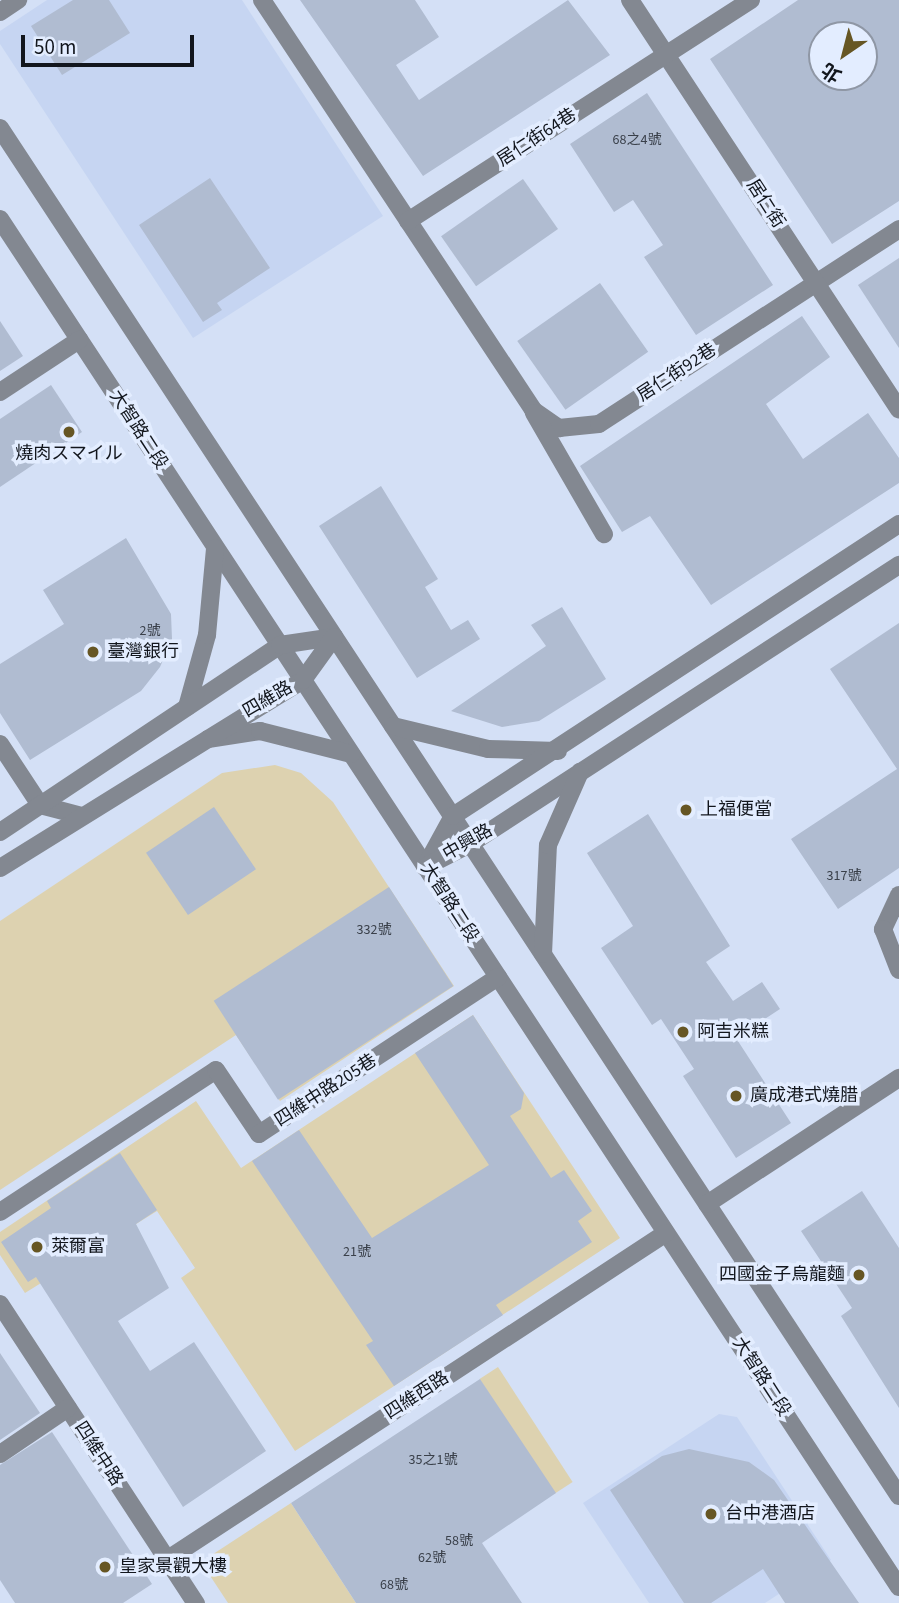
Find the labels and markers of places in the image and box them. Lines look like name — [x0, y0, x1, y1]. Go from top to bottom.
marker: 燒肉スマイル — [61, 424, 77, 440]
place label: 燒肉スマイル — [15, 443, 123, 465]
place label: 臺灣銀行 — [107, 641, 179, 663]
marker: 臺灣銀行 — [85, 644, 101, 660]
place label: 上福便當 — [700, 799, 772, 821]
marker: 上福便當 — [678, 802, 694, 818]
place label: 阿吉米糕 — [697, 1021, 769, 1043]
marker: 阿吉米糕 — [675, 1024, 691, 1040]
place label: 廣成港式燒腊 — [750, 1085, 858, 1107]
marker: 廣成港式燒腊 — [728, 1088, 744, 1104]
place label: 萊爾富 — [51, 1236, 105, 1258]
marker: 萊爾富 — [29, 1239, 45, 1255]
place label: 四國金子烏龍麵 — [719, 1264, 845, 1286]
marker: 四國金子烏龍麵 — [851, 1267, 867, 1283]
place label: 台中港酒店 — [725, 1503, 815, 1525]
marker: 台中港酒店 — [703, 1506, 719, 1522]
place label: 皇家景觀大樓 — [119, 1556, 227, 1578]
marker: 皇家景觀大樓 — [97, 1559, 113, 1575]

